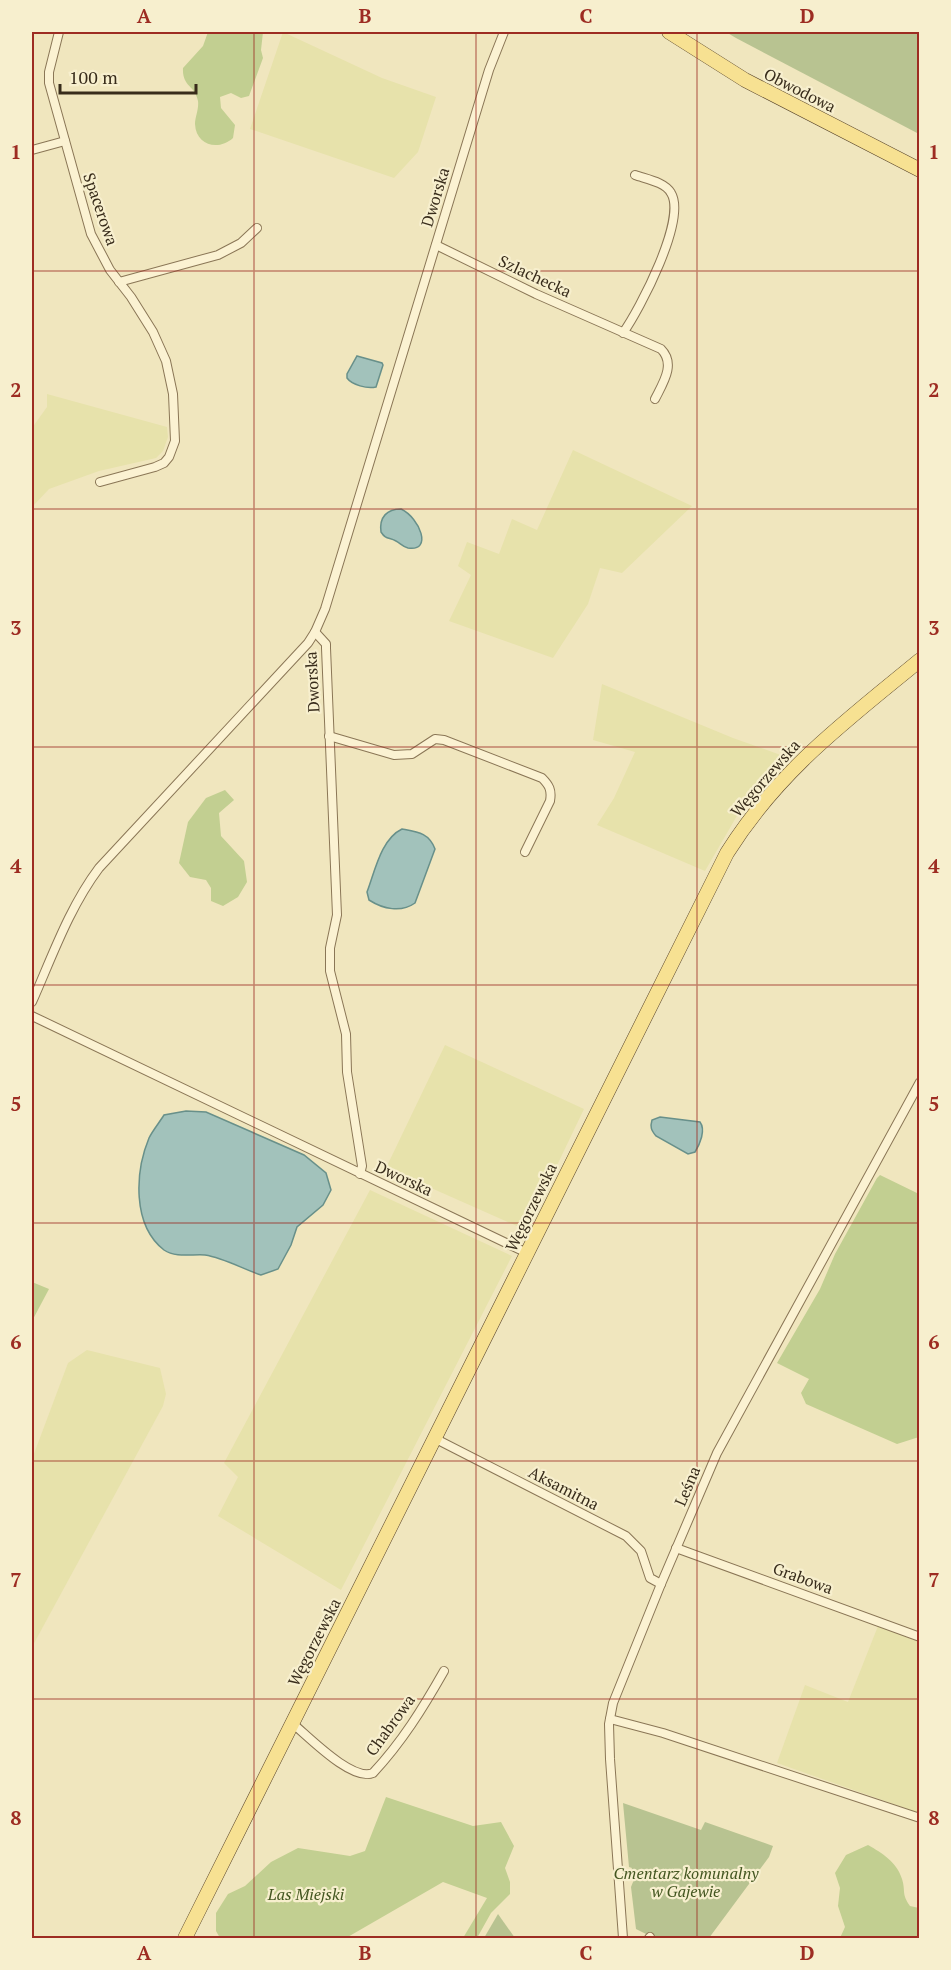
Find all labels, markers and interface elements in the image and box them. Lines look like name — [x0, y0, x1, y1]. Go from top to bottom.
text: A — [137, 2, 152, 29]
text: B — [359, 2, 372, 29]
text: C — [579, 2, 593, 29]
text: D — [800, 2, 814, 29]
scale bar — [60, 57, 196, 95]
street label: Obwodowa — [760, 63, 840, 117]
text: 100 m — [69, 65, 118, 89]
text: 1 — [10, 138, 22, 165]
text: 1 — [928, 138, 940, 165]
street label: Dworska — [416, 165, 454, 229]
street label: Spacerowa — [78, 170, 124, 248]
street label: Szlachecka — [495, 250, 575, 302]
text: 2 — [10, 376, 22, 403]
text: 2 — [928, 376, 940, 403]
text: 3 — [10, 614, 22, 641]
text: 3 — [928, 614, 940, 641]
street label: Dworska — [299, 651, 325, 713]
street label: Węgorzewska — [725, 735, 805, 821]
text: 4 — [10, 852, 22, 879]
text: 4 — [928, 852, 940, 879]
text: 5 — [10, 1090, 22, 1117]
text: 5 — [928, 1090, 940, 1117]
street label: Dworska — [372, 1155, 436, 1201]
street label: Węgorzewska — [500, 1159, 562, 1255]
text: 6 — [10, 1328, 22, 1355]
text: 6 — [928, 1328, 940, 1355]
street label: Aksamitna — [525, 1461, 603, 1515]
street label: Leśna — [669, 1463, 705, 1509]
street label: Grabowa — [770, 1557, 836, 1599]
text: 7 — [10, 1566, 22, 1593]
text: 7 — [928, 1566, 940, 1593]
street label: Węgorzewska — [282, 1594, 346, 1690]
street label: Chabrowa — [360, 1690, 420, 1760]
text: 8 — [10, 1804, 22, 1831]
text: 8 — [928, 1804, 940, 1831]
park label: Cmentarz komunalny w Gajewie — [613, 1862, 759, 1902]
park label: Las Miejski — [267, 1883, 345, 1905]
text: A — [137, 1939, 152, 1966]
text: B — [359, 1939, 372, 1966]
text: C — [579, 1939, 593, 1966]
text: D — [800, 1939, 814, 1966]

